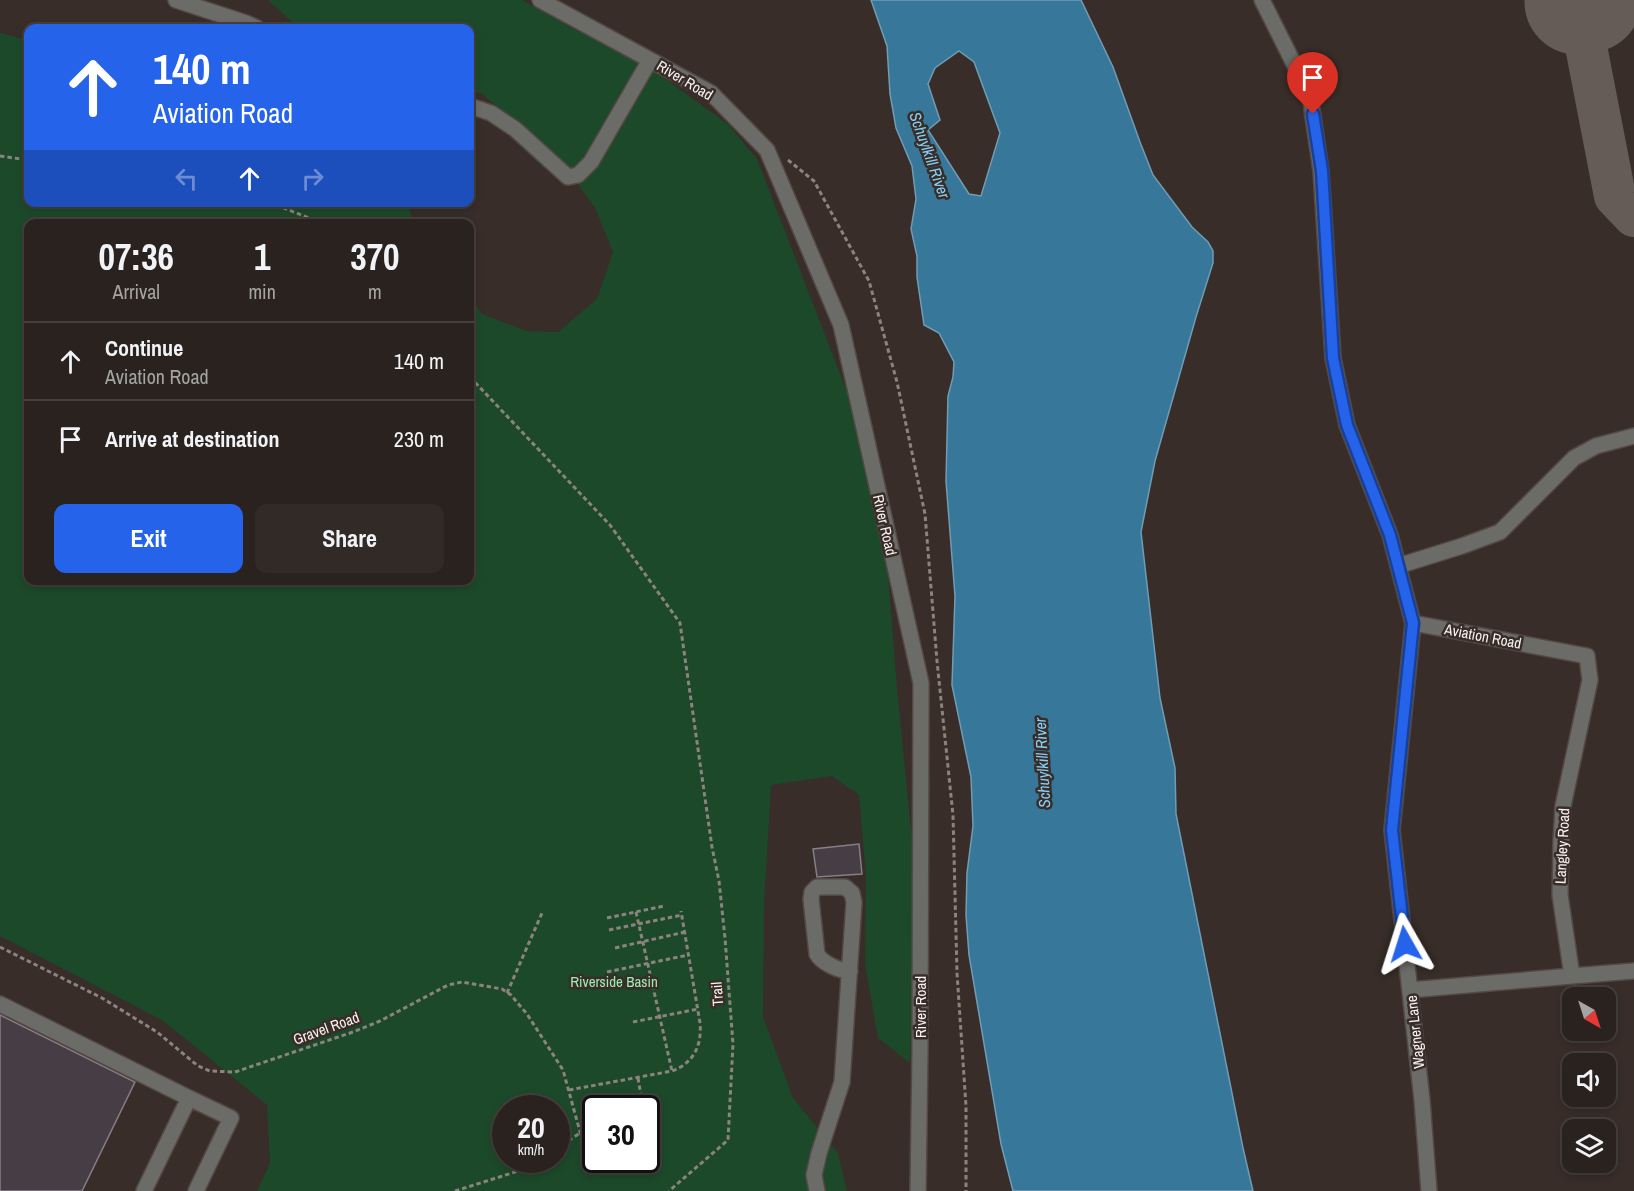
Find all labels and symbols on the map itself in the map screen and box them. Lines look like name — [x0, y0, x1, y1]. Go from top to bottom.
pin — [1287, 52, 1338, 114]
street label: River Road — [653, 55, 717, 105]
water label: Schuylkill River — [904, 109, 956, 202]
street label: River Road — [868, 492, 902, 558]
street label: Aviation Road — [1442, 618, 1523, 654]
water label: Schuylkill River — [1029, 717, 1055, 809]
street label: Langley Road — [1550, 808, 1574, 884]
position arrow — [1373, 912, 1437, 976]
park label: Riverside Basin — [570, 971, 658, 992]
street label: River Road — [910, 976, 931, 1038]
street label: Trail — [706, 981, 728, 1007]
north arrow — [1562, 987, 1616, 1041]
street label: Wagner Lane — [1401, 994, 1429, 1070]
street label: Gravel Road — [290, 1006, 362, 1050]
speed limit sign: 30 — [582, 1095, 660, 1173]

